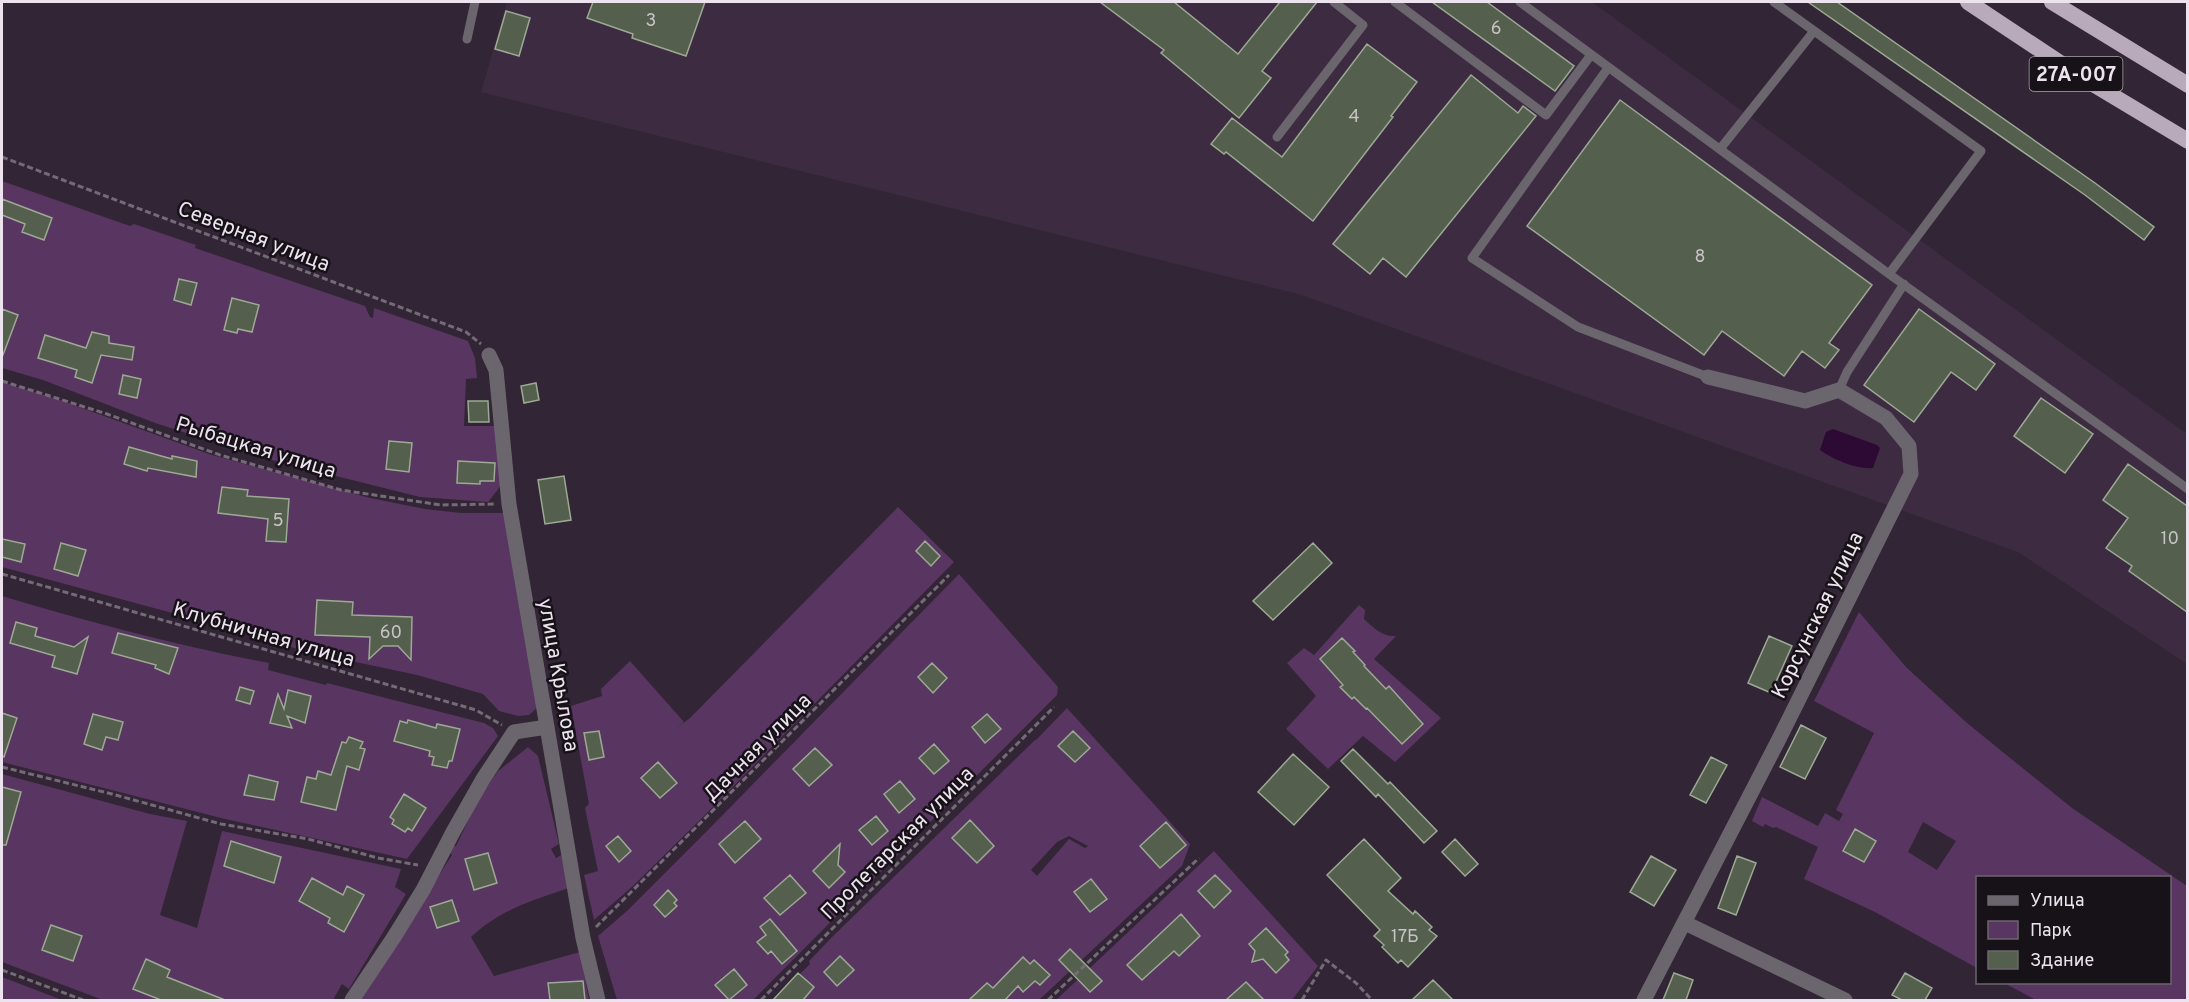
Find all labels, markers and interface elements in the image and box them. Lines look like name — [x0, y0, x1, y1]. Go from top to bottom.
house number: 3 — [646, 10, 656, 33]
house number: 6 — [1491, 18, 1501, 41]
road number: 27А-007 — [2030, 57, 2122, 91]
house number: 4 — [1348, 106, 1360, 129]
street label: Северная улица — [173, 196, 333, 279]
house number: 8 — [1695, 246, 1706, 269]
street label: Рыбацкая улица — [172, 411, 339, 486]
house number: 5 — [272, 510, 284, 533]
street label: Корсунская улица — [1766, 528, 1870, 704]
house number: 10 — [2161, 528, 2179, 551]
street label: улица Крылова — [531, 596, 584, 754]
street label: Клубничная улица — [170, 597, 358, 674]
house number: 60 — [380, 622, 402, 645]
street label: Дачная улица — [698, 688, 818, 808]
street label: Пролетарская улица — [816, 762, 981, 927]
legend — [1976, 876, 2171, 984]
text: Улица — [2030, 890, 2084, 913]
text: Парк — [2030, 920, 2072, 943]
house number: 17Б — [1391, 926, 1419, 949]
text: Здание — [2030, 950, 2094, 973]

